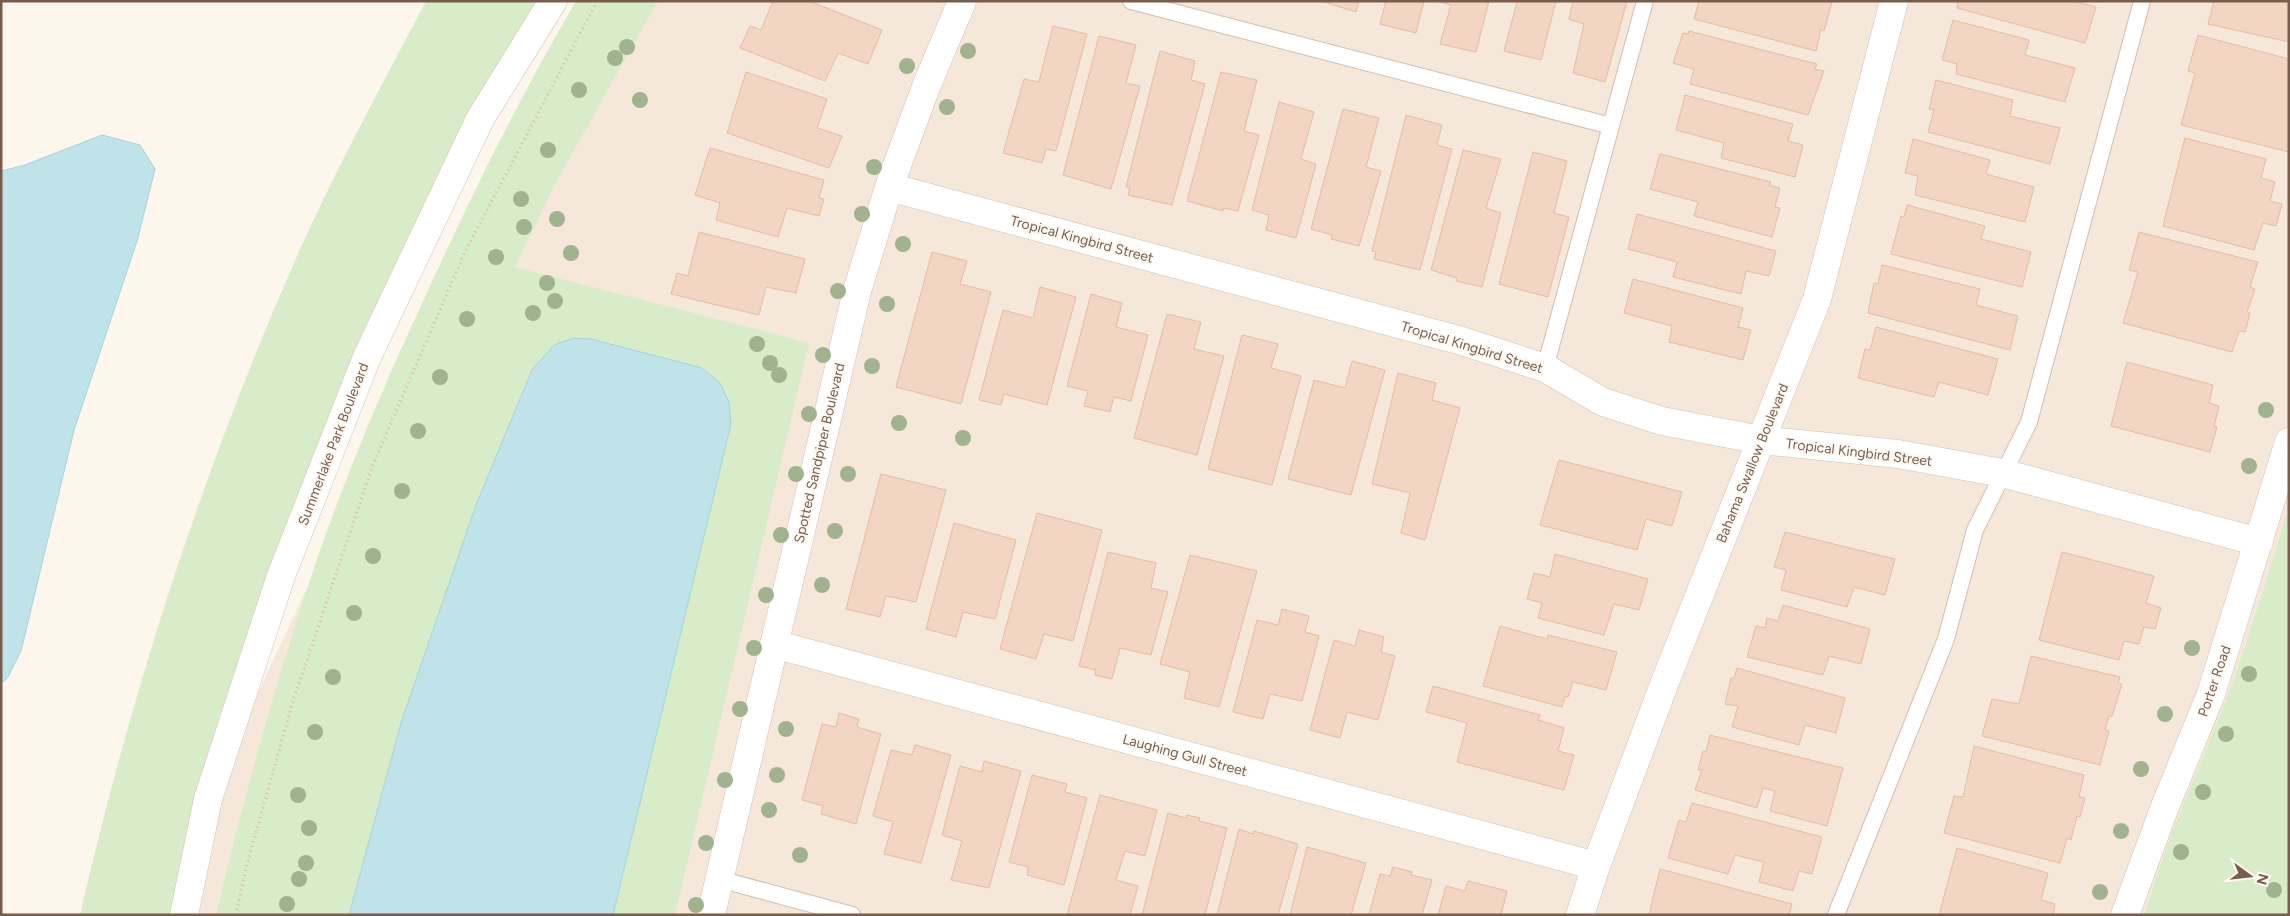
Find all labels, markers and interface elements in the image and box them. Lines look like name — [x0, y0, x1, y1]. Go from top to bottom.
street label: Tropical Kingbird Street — [1008, 212, 1155, 267]
street label: Tropical Kingbird Street — [1399, 318, 1545, 377]
street label: Summerlake Park Boulevard — [295, 360, 372, 528]
street label: Spotted Sandpiper Boulevard — [790, 361, 849, 545]
street label: Bahama Swallow Boulevard — [1713, 381, 1792, 545]
street label: Tropical Kingbird Street — [1785, 435, 1933, 470]
street label: Porter Road — [2194, 643, 2235, 719]
street label: Laughing Gull Street — [1121, 731, 1249, 780]
north arrow — [2225, 851, 2275, 901]
text: N — [2252, 872, 2272, 887]

